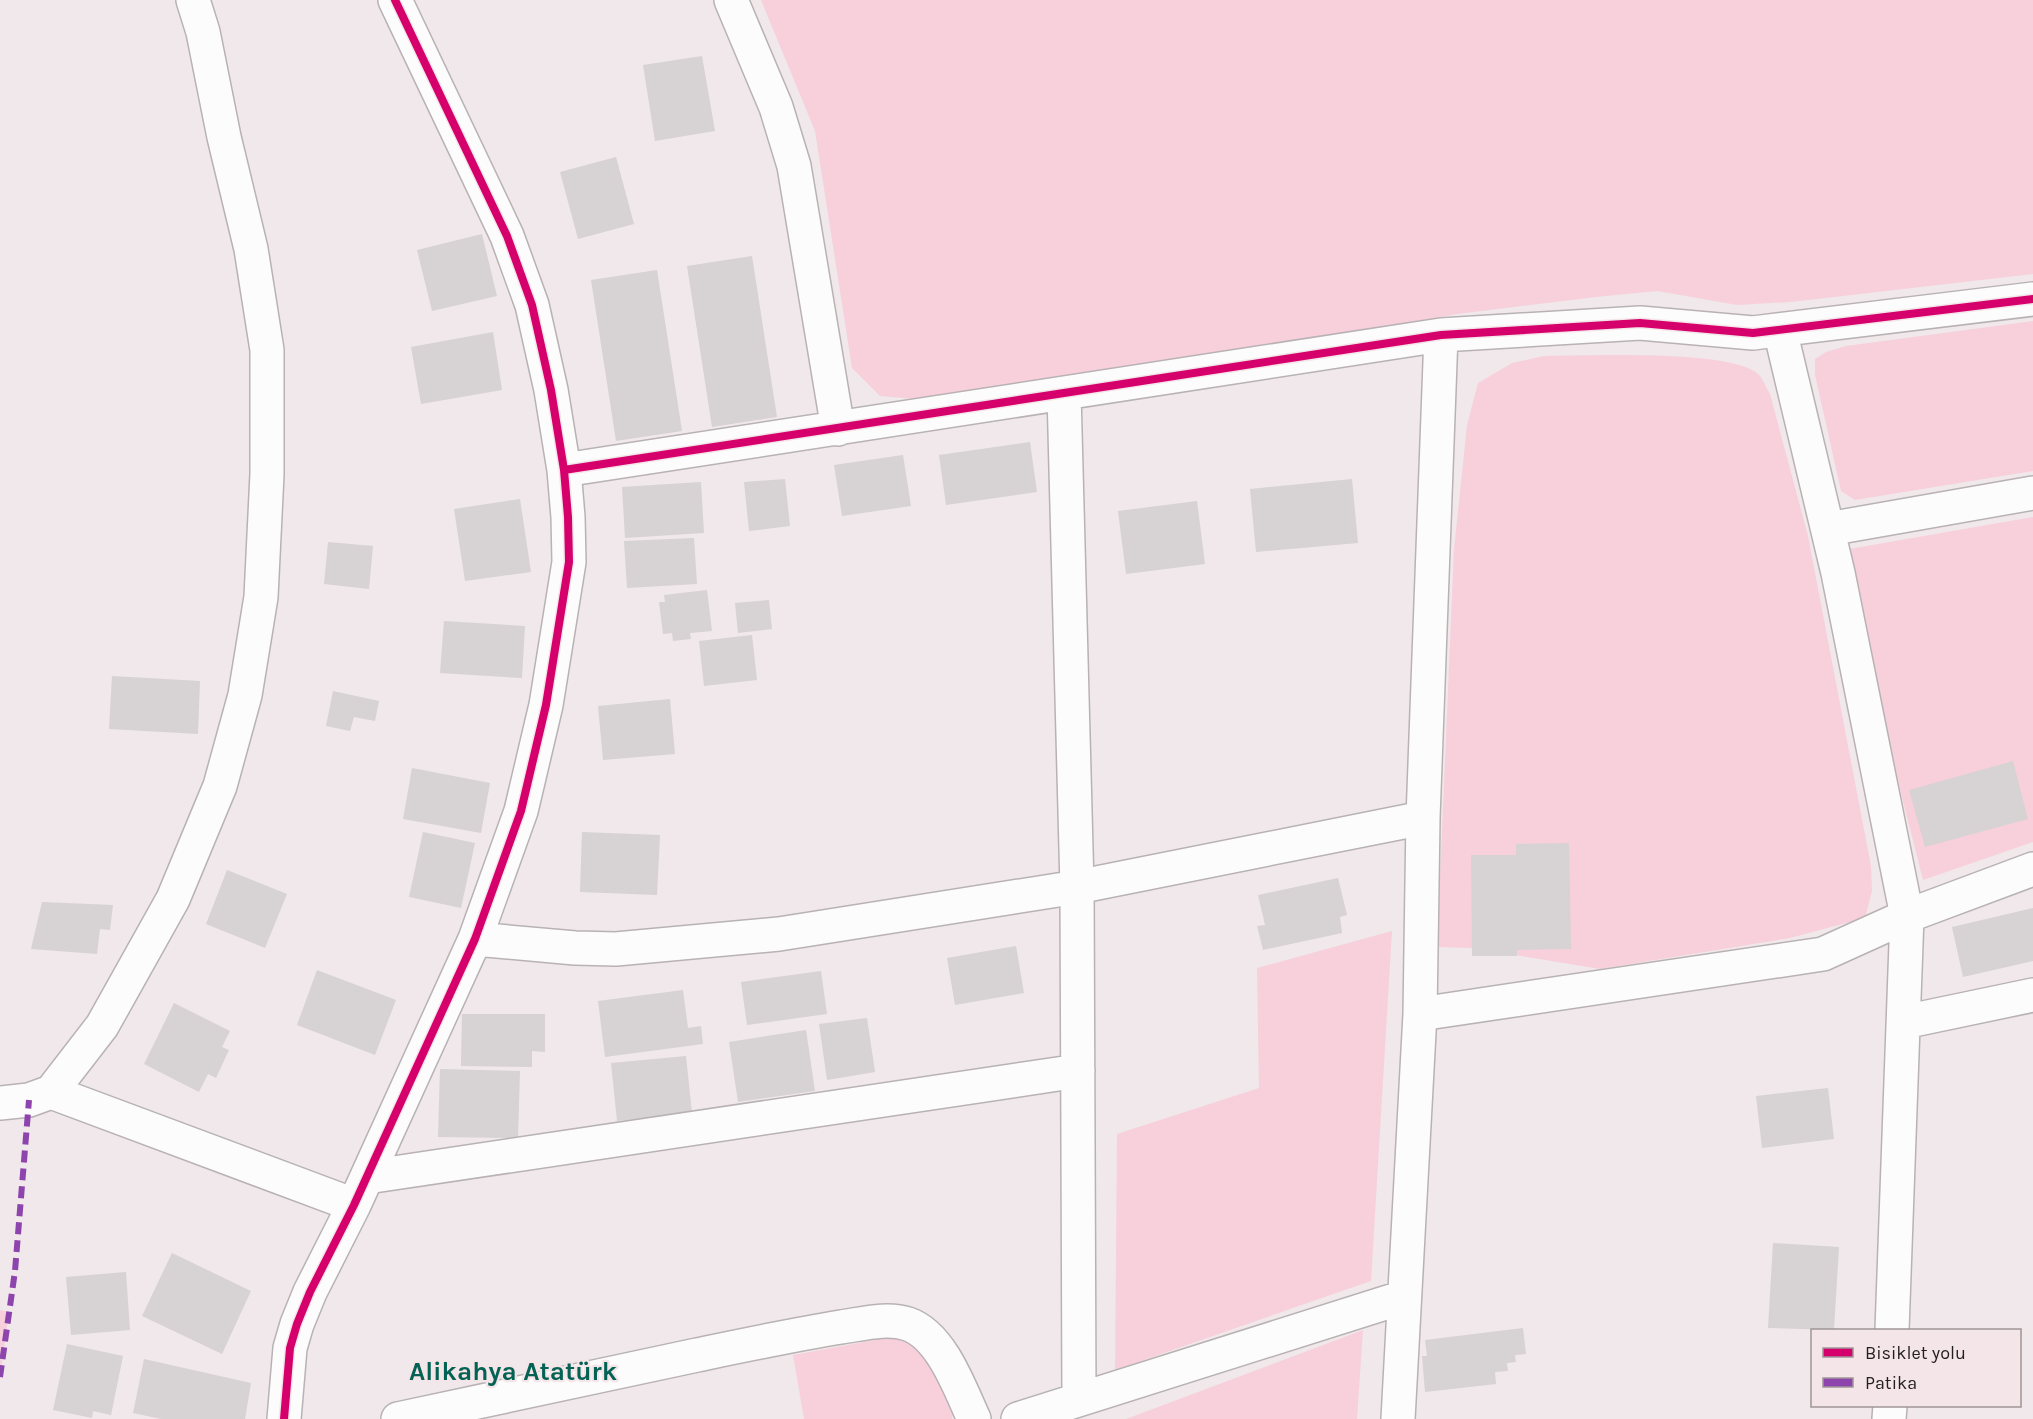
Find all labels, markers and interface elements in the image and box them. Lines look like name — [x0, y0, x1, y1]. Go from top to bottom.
legend — [1811, 1329, 2021, 1407]
text: Bisiklet yolu — [1865, 1342, 1966, 1364]
district label: Alikahya Atatürk — [409, 1356, 617, 1387]
text: Patika — [1865, 1372, 1917, 1394]

